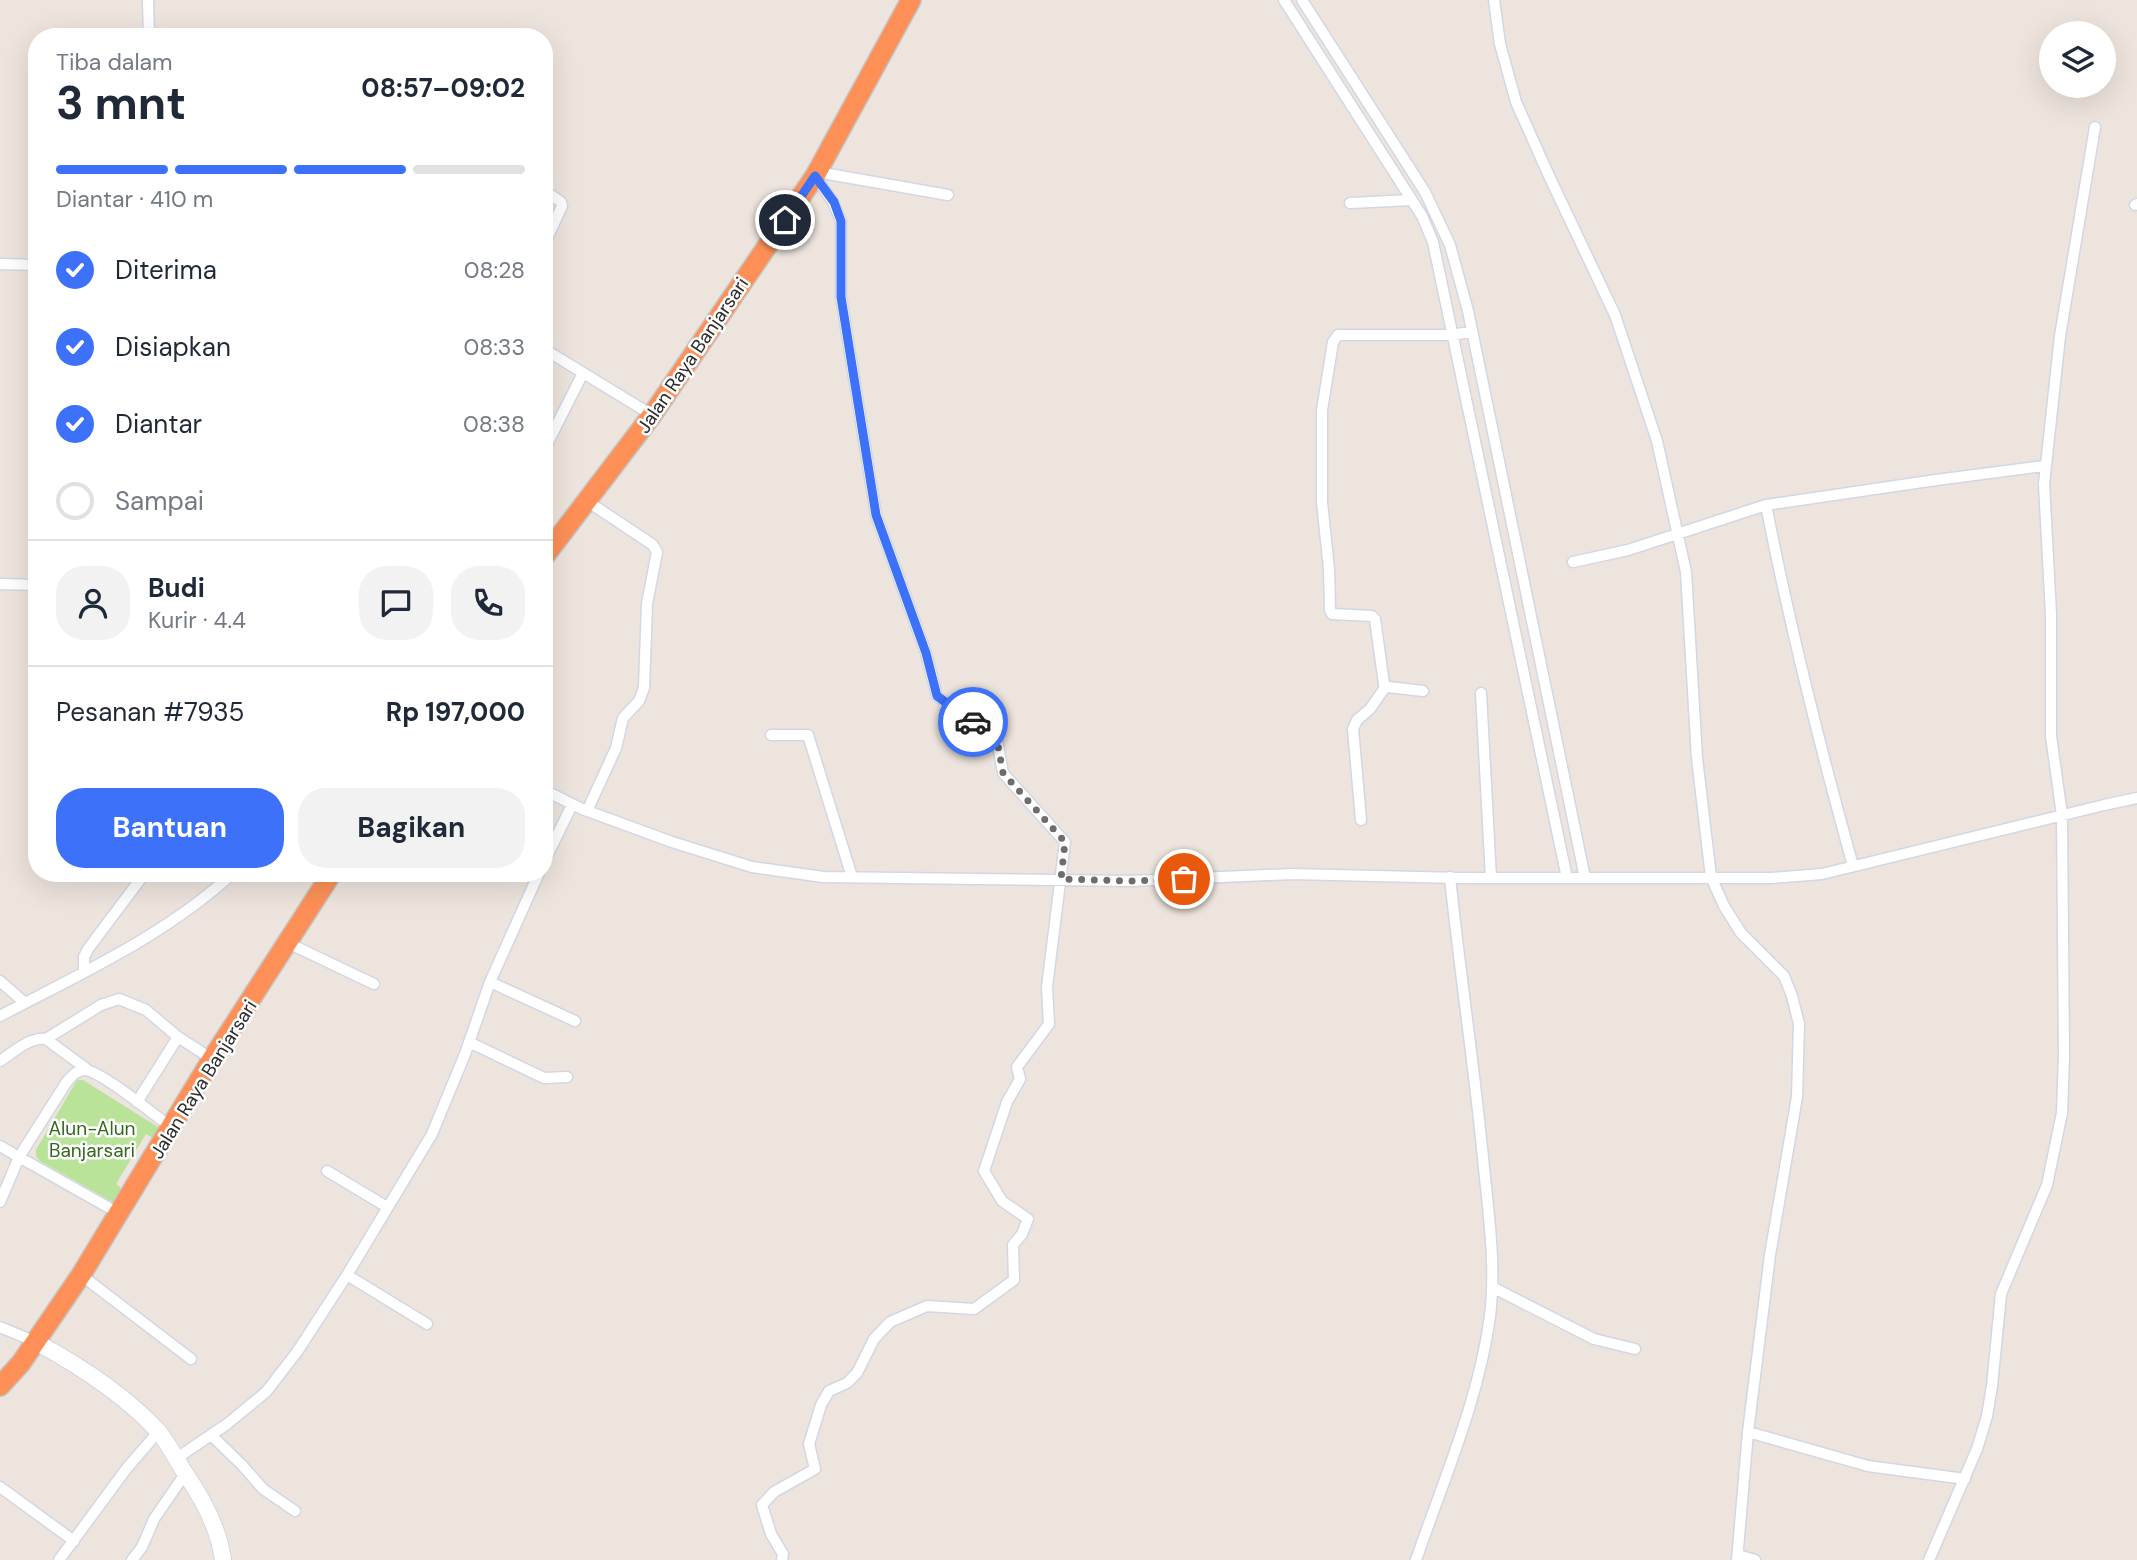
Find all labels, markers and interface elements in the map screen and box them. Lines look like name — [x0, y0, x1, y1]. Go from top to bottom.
map controls — [2039, 21, 2116, 98]
button: layers — [2039, 21, 2116, 98]
text: Tiba dalam — [56, 47, 173, 77]
text: 08:57–09:02 — [361, 71, 525, 105]
text: 3 mnt — [56, 73, 186, 133]
text: Diantar · 410 m — [56, 184, 213, 214]
pin — [755, 190, 815, 250]
icon: home — [766, 201, 804, 239]
icon: check — [56, 251, 94, 289]
text: Diterima — [115, 253, 217, 287]
text: 08:28 — [464, 255, 525, 285]
street label: Jalan Raya Banjarsari — [631, 272, 754, 438]
icon: check — [56, 328, 94, 366]
text: Disiapkan — [115, 330, 231, 364]
text: 08:33 — [463, 332, 525, 362]
icon: check — [56, 405, 94, 443]
text: Diantar — [115, 407, 202, 441]
text: 08:38 — [463, 409, 525, 439]
text: Sampai — [115, 484, 204, 518]
button: person — [56, 566, 130, 640]
button: chat — [359, 566, 433, 640]
button: phone — [451, 566, 525, 640]
text: Budi — [148, 571, 205, 605]
text: Kurir · 4.4 — [148, 605, 246, 635]
courier — [938, 687, 1008, 757]
text: Pesanan #7935 — [56, 695, 244, 729]
text: Rp 197,000 — [386, 695, 525, 729]
icon: car — [954, 703, 992, 741]
button: Bantuan — [56, 788, 284, 868]
button: Bagikan — [298, 788, 525, 868]
pin — [1154, 849, 1214, 909]
icon: bag — [1165, 860, 1203, 898]
street label: Jalan Raya Banjarsari — [144, 995, 263, 1163]
park label: Alun-Alun Banjarsari — [48, 1116, 136, 1163]

